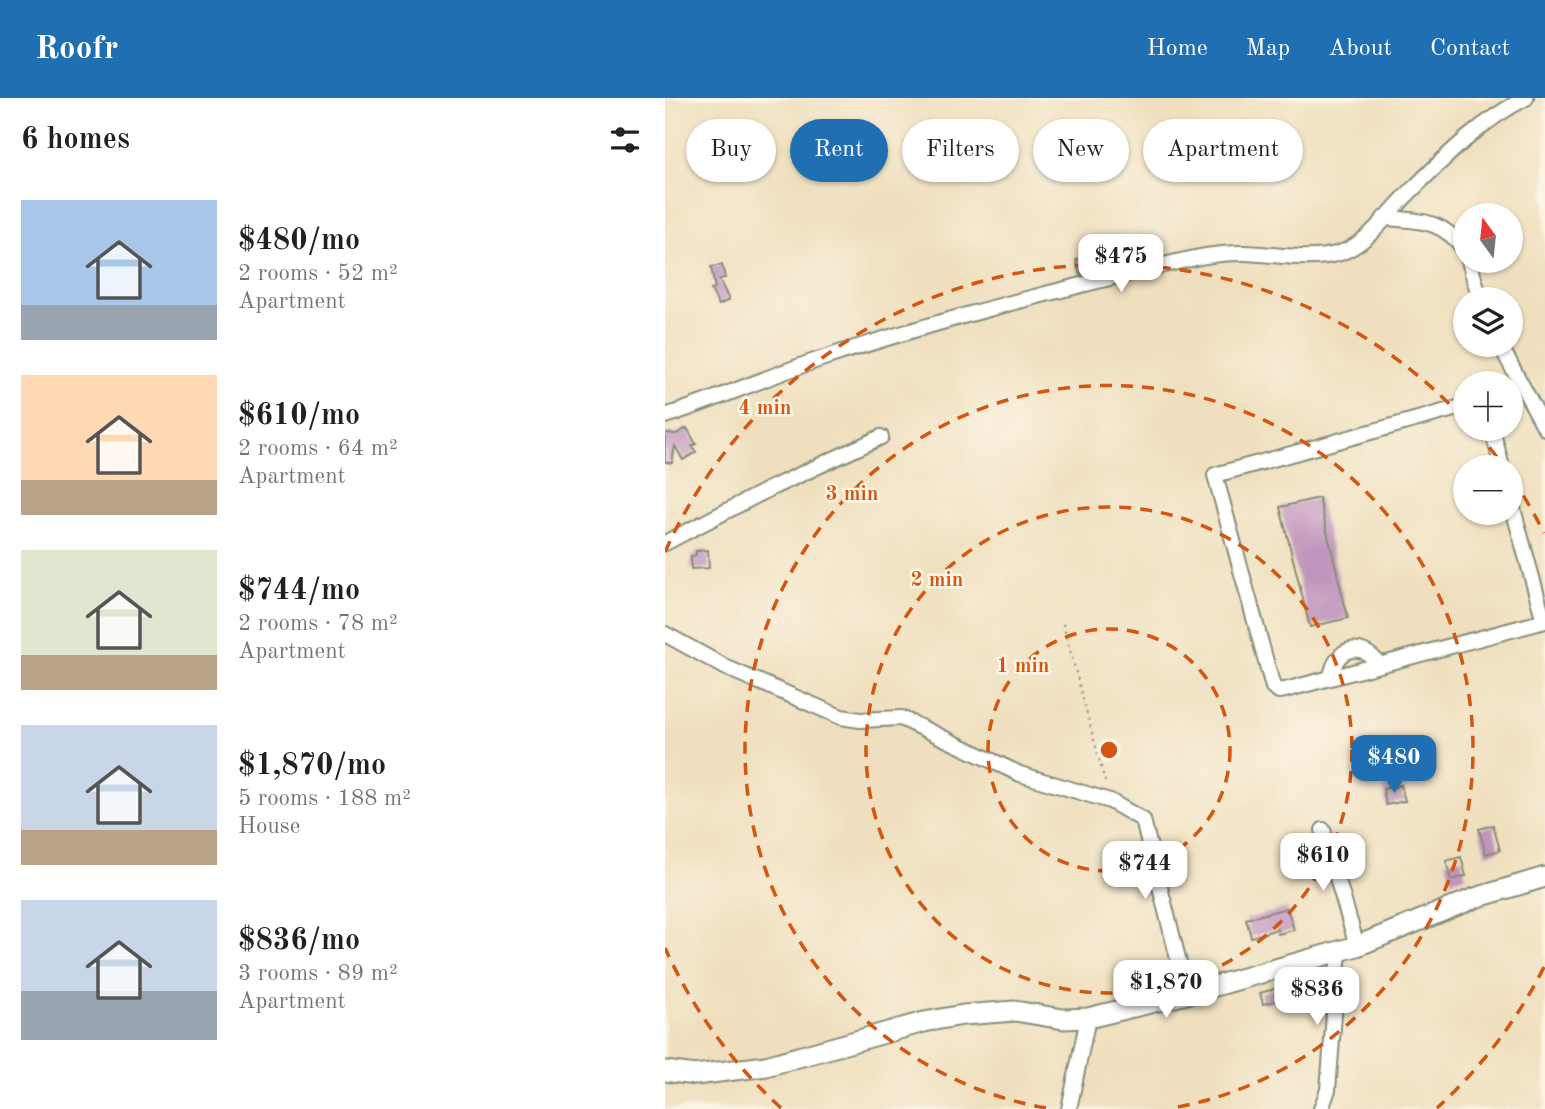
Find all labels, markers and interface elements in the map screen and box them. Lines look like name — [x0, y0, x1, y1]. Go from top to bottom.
text: Roofr — [35, 33, 118, 66]
text: Home — [1147, 37, 1208, 61]
text: Map — [1246, 37, 1290, 61]
text: About — [1328, 37, 1392, 61]
text: Contact — [1430, 37, 1510, 61]
chip: Buy — [686, 119, 776, 182]
chip: Rent — [790, 119, 888, 182]
chip: Filters — [902, 119, 1019, 182]
chip: New — [1033, 119, 1129, 182]
chip: Apartment — [1143, 119, 1303, 182]
icon: filters — [606, 121, 644, 159]
text: 6 homes — [21, 125, 130, 155]
north arrow — [1453, 203, 1523, 273]
map controls — [1453, 203, 1523, 525]
text: $480/mo — [238, 226, 360, 256]
icon: home — [77, 228, 161, 312]
pin: $475 — [1080, 234, 1162, 294]
text: $475 — [1094, 245, 1148, 268]
text: 2 rooms · 52 m² — [238, 262, 398, 285]
button: layers — [1453, 287, 1523, 357]
text: Apartment — [238, 290, 346, 313]
button: + — [1453, 371, 1523, 441]
text: 4 min — [739, 398, 791, 419]
text: $610/mo — [238, 401, 360, 431]
icon: home — [77, 403, 161, 487]
text: 2 rooms · 64 m² — [238, 437, 398, 460]
button: − — [1453, 455, 1523, 525]
text: Apartment — [238, 465, 346, 488]
text: 3 min — [826, 484, 878, 505]
text: 2 min — [911, 570, 963, 591]
text: $744/mo — [238, 576, 360, 606]
icon: home — [77, 578, 161, 662]
text: 2 rooms · 78 m² — [238, 612, 398, 635]
text: Apartment — [238, 640, 346, 663]
text: 1 min — [997, 656, 1049, 677]
pin: $480 — [1353, 736, 1435, 795]
centre of rings — [1097, 738, 1121, 762]
text: $480 — [1367, 746, 1421, 769]
text: $1,870/mo — [238, 751, 386, 781]
icon: home — [77, 753, 161, 837]
text: 5 rooms · 188 m² — [238, 787, 411, 810]
text: House — [238, 815, 300, 838]
pin: $610 — [1282, 834, 1364, 893]
pin: $744 — [1104, 842, 1186, 901]
text: $610 — [1296, 844, 1350, 867]
text: $744 — [1118, 852, 1172, 875]
text: $836/mo — [238, 926, 360, 956]
icon: home — [77, 928, 161, 1012]
pin: $1,870 — [1109, 960, 1223, 1020]
text: 3 rooms · 89 m² — [238, 962, 398, 985]
pin: $836 — [1276, 968, 1358, 1027]
text: $1,870 — [1129, 971, 1203, 994]
text: $836 — [1290, 978, 1344, 1001]
text: Apartment — [238, 990, 346, 1013]

